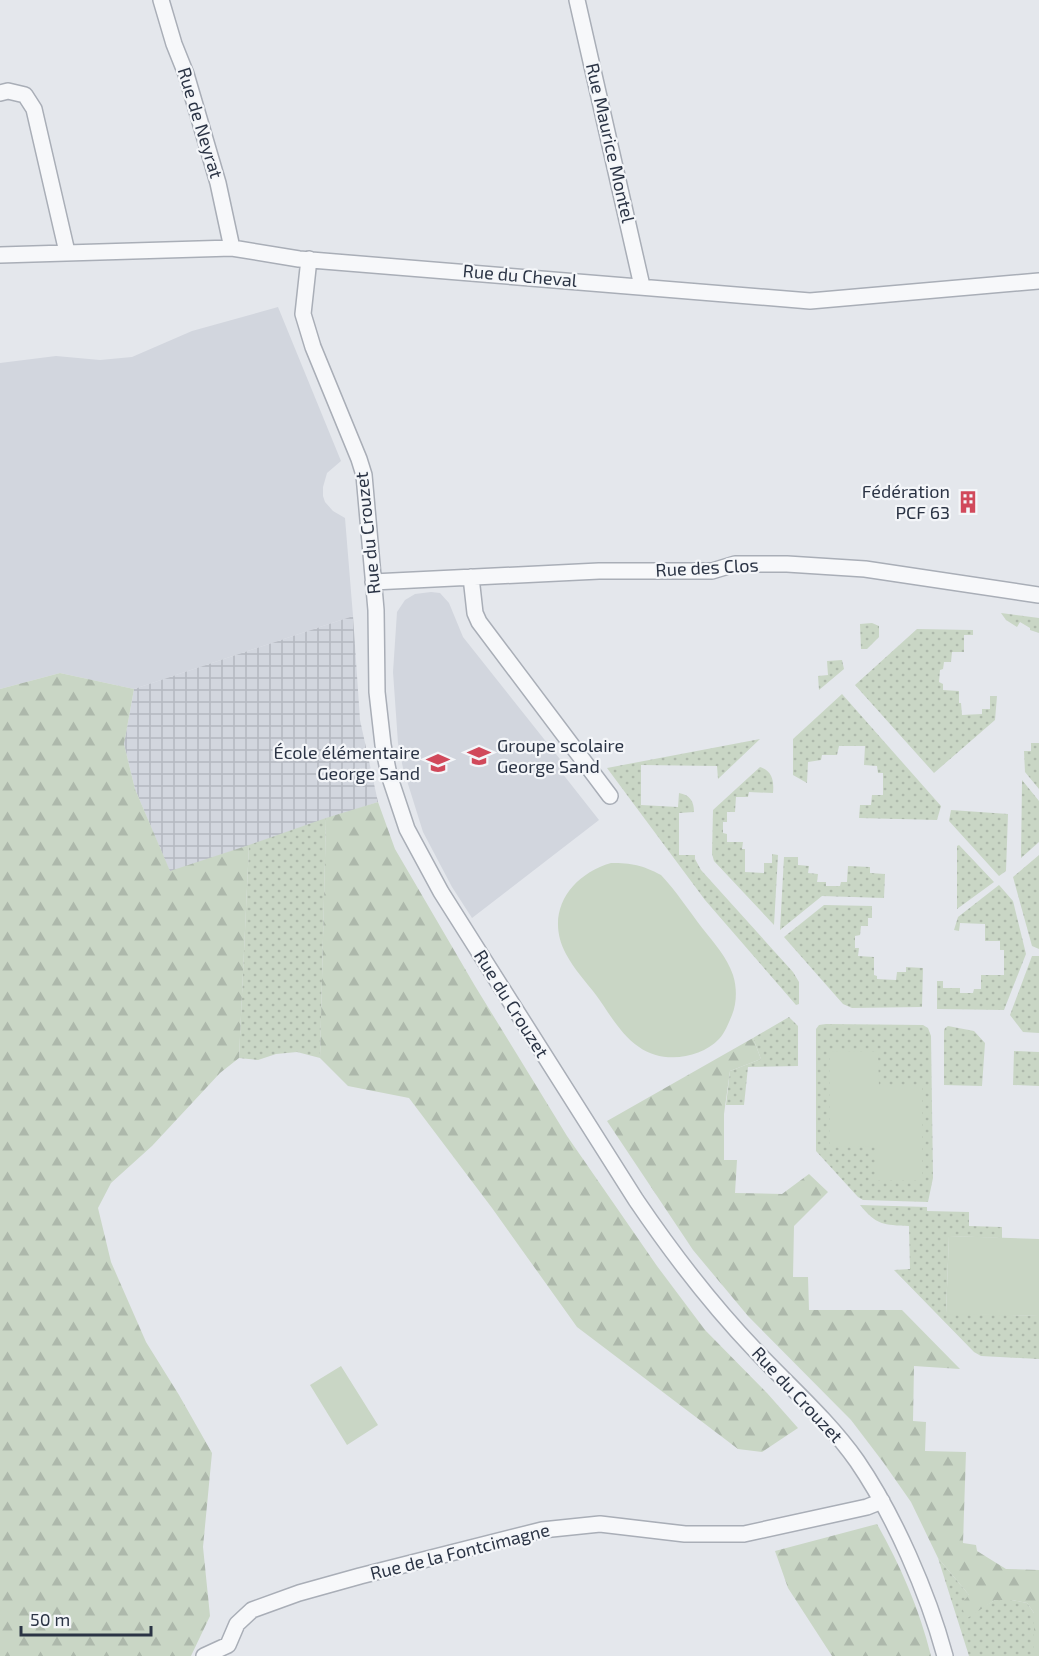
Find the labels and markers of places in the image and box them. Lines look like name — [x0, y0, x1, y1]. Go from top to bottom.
place label: Fédération PCF 63 — [862, 480, 950, 523]
building icon: Fédération PCF 63 — [955, 489, 981, 515]
place label: Groupe scolaire George Sand — [497, 734, 624, 777]
place label: École élémentaire George Sand — [274, 741, 420, 784]
school or university icon: Groupe scolaire George Sand — [466, 743, 492, 769]
school or university icon: École élémentaire George Sand — [425, 750, 451, 776]

